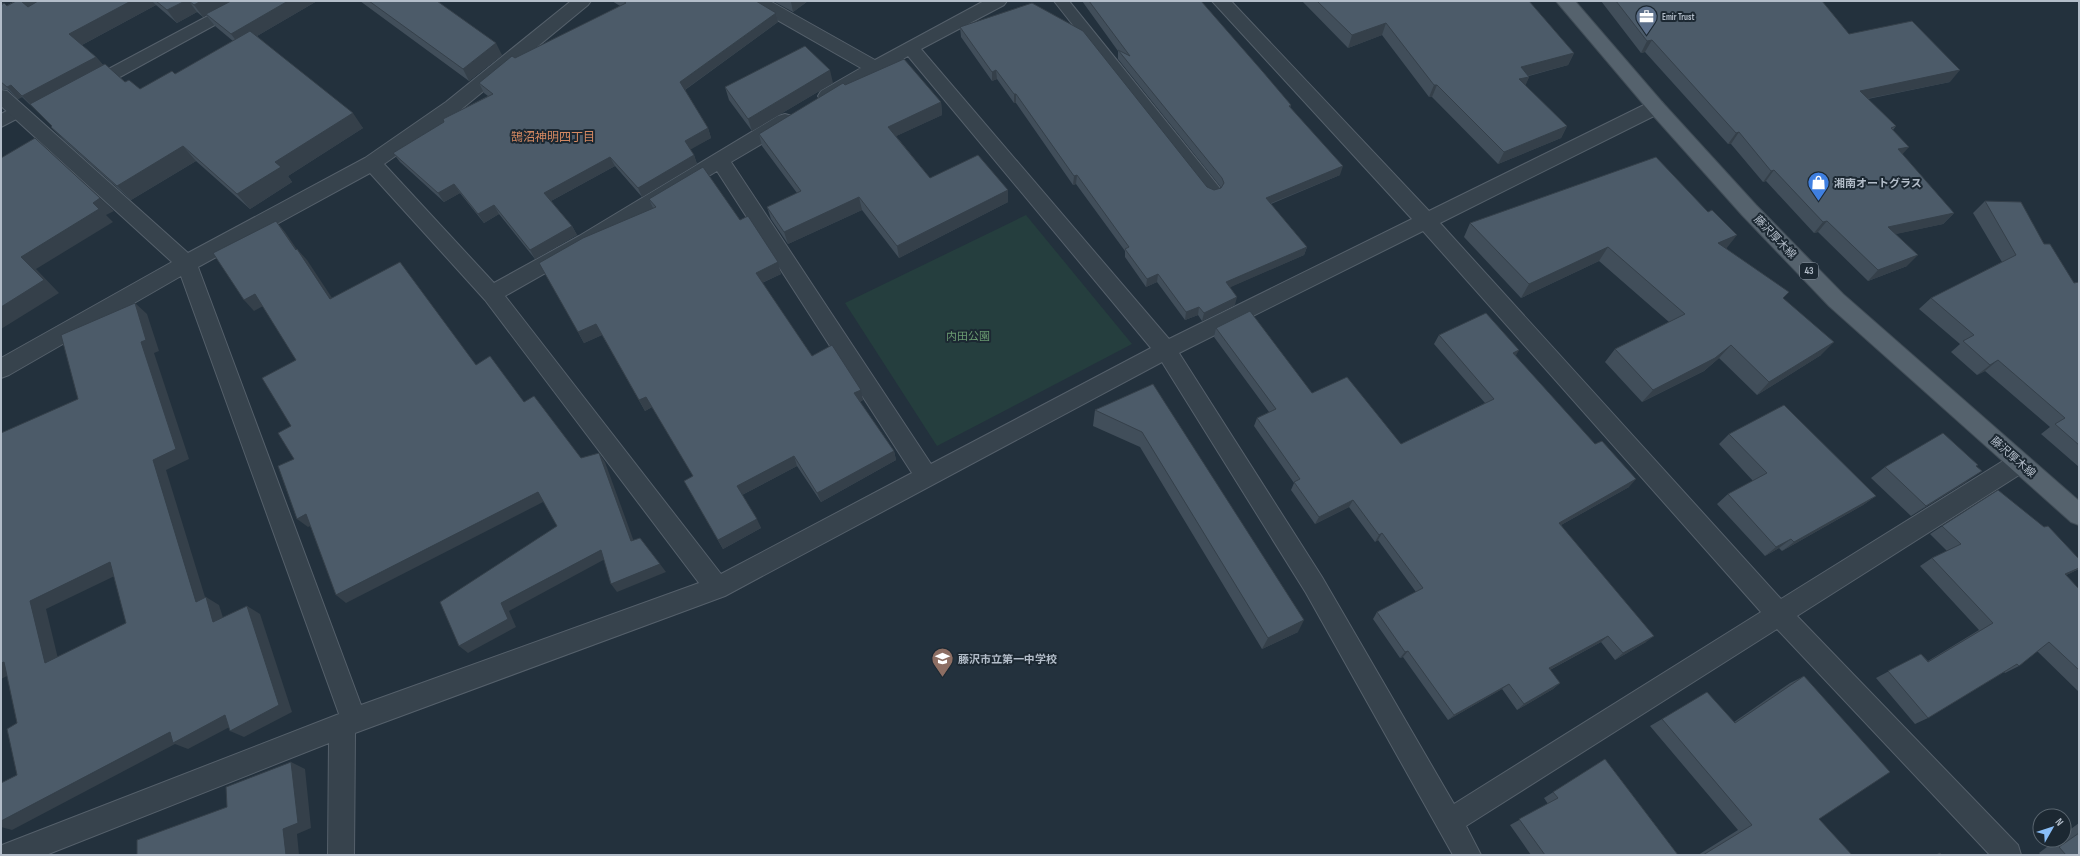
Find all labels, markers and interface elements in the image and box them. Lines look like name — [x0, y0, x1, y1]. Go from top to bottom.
office icon: Emir Trust — [1633, 4, 1659, 37]
place label: Emir Trust — [1662, 12, 1694, 23]
district label: 鵠沼神明四丁目 — [511, 130, 595, 145]
shop icon: 湘南オートグラス — [1806, 170, 1832, 203]
place label: 湘南オートグラス — [1834, 177, 1922, 190]
street label: 藤沢厚木線 — [1751, 213, 1799, 261]
road number: 43 — [1800, 263, 1818, 279]
park label: 内田公園 — [946, 330, 990, 343]
street label: 藤沢厚木線 — [1988, 434, 2038, 480]
school or university icon: 藤沢市立第一中学校 — [930, 646, 956, 679]
place label: 藤沢市立第一中学校 — [958, 653, 1057, 666]
north arrow — [2032, 808, 2072, 848]
text: N — [2052, 816, 2066, 828]

